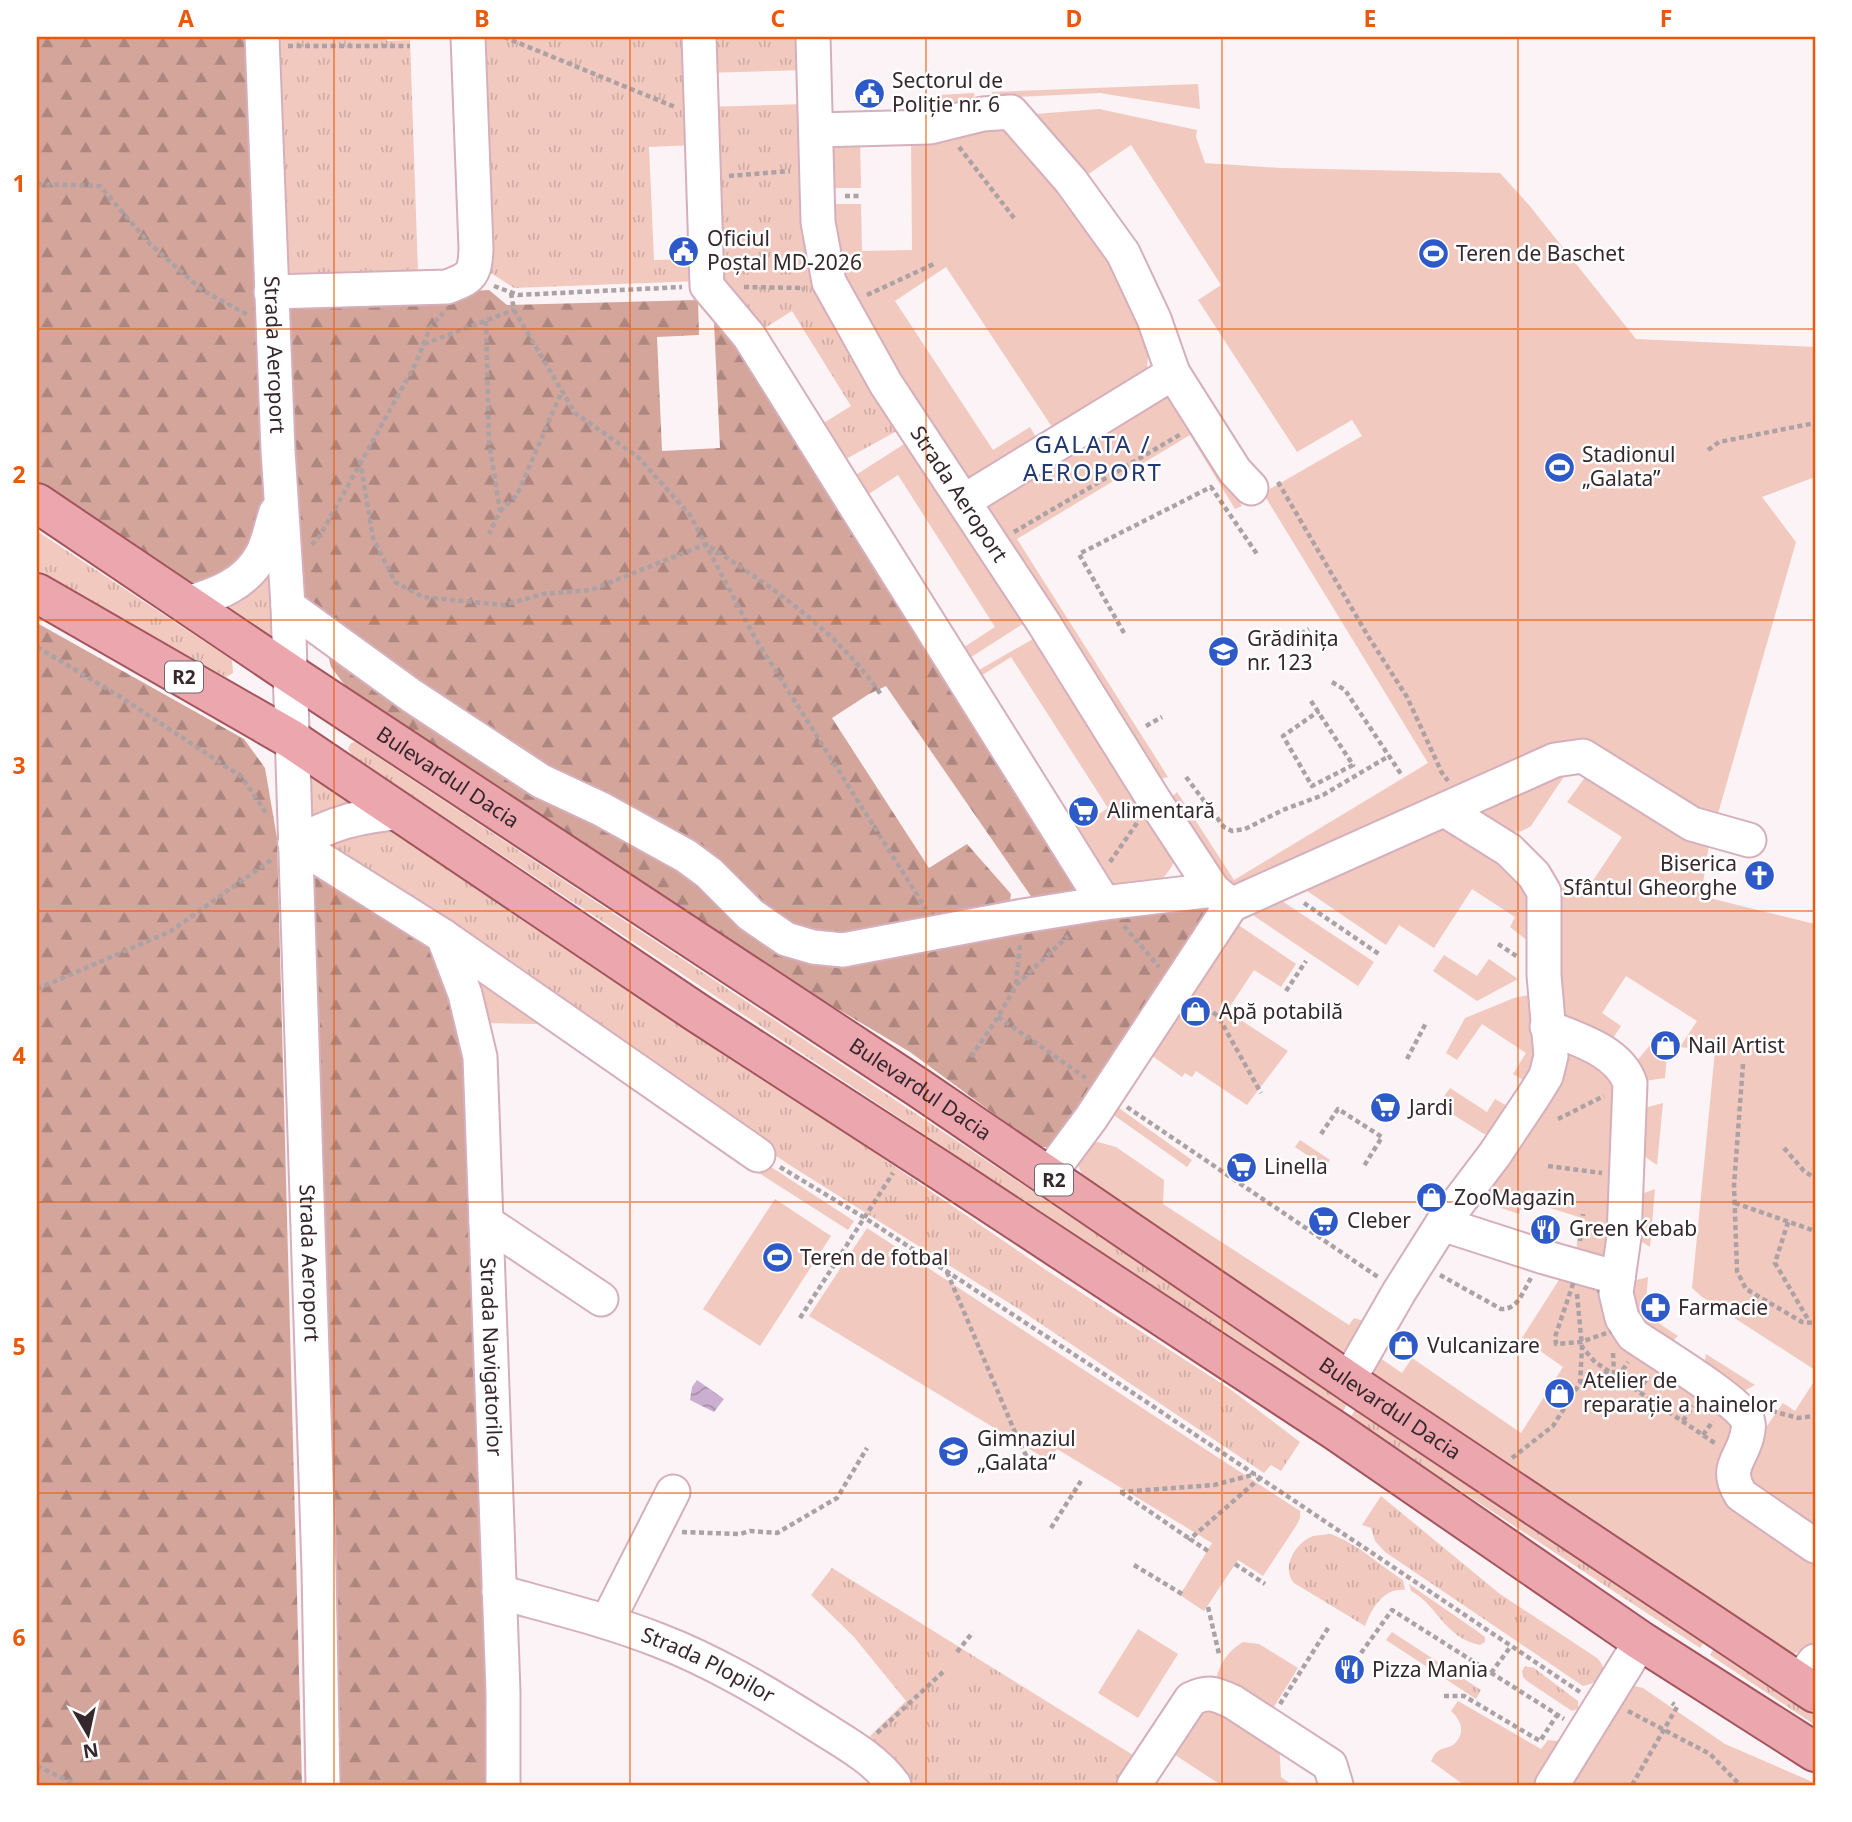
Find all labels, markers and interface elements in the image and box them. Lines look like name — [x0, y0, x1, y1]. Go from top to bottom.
text: A — [178, 2, 194, 34]
text: B — [474, 2, 490, 34]
text: C — [771, 2, 786, 34]
text: D — [1066, 2, 1082, 34]
text: E — [1364, 2, 1376, 34]
text: F — [1660, 2, 1672, 34]
place label: Sectorul de Poliție nr. 6 — [892, 66, 1003, 118]
public building icon: Sectorul de Poliție nr. 6 — [852, 76, 886, 110]
text: 1 — [12, 167, 26, 199]
place label: Oficiul Poștal MD-2026 — [707, 224, 862, 276]
public building icon: Oficiul Poștal MD-2026 — [667, 234, 701, 268]
sports icon: Teren de Baschet — [1416, 237, 1450, 271]
place label: Teren de Baschet — [1456, 239, 1625, 267]
street label: Strada Aeroport — [258, 275, 292, 434]
street label: Strada Aeroport — [905, 420, 1015, 568]
district label: GALATA / AEROPORT — [1023, 427, 1163, 488]
place label: Stadionul „Galata” — [1582, 440, 1675, 492]
sports icon: Stadionul „Galata” — [1542, 450, 1576, 484]
text: 2 — [12, 458, 26, 490]
place label: Grădinița nr. 123 — [1247, 624, 1338, 676]
school or university icon: Grădinița nr. 123 — [1207, 634, 1241, 668]
road number: R2 — [165, 662, 203, 692]
street label: Bulevardul Dacia — [371, 720, 525, 834]
text: 3 — [12, 749, 26, 781]
supermarket icon: Alimentară — [1067, 794, 1101, 828]
place label: Alimentară — [1107, 796, 1215, 824]
place label: Biserica Sfântul Gheorghe — [1563, 849, 1737, 901]
church icon: Biserica Sfântul Gheorghe — [1743, 859, 1777, 893]
shop icon: Apă potabilă — [1179, 995, 1213, 1029]
place label: Apă potabilă — [1219, 997, 1343, 1025]
shop icon: Nail Artist — [1648, 1029, 1682, 1063]
street label: Bulevardul Dacia — [844, 1031, 997, 1146]
place label: Nail Artist — [1688, 1031, 1785, 1059]
text: 4 — [12, 1039, 26, 1071]
supermarket icon: Jardi — [1369, 1091, 1403, 1125]
place label: Jardi — [1407, 1093, 1453, 1121]
supermarket icon: Linella — [1224, 1150, 1258, 1184]
place label: Linella — [1264, 1152, 1328, 1180]
road number: R2 — [1035, 1164, 1073, 1196]
shop icon: ZooMagazin — [1414, 1181, 1448, 1215]
place label: ZooMagazin — [1454, 1183, 1575, 1211]
street label: Strada Aeroport — [294, 1184, 327, 1343]
supermarket icon: Cleber — [1307, 1204, 1341, 1238]
place label: Cleber — [1347, 1206, 1411, 1234]
restaurant icon: Green Kebab — [1529, 1212, 1563, 1246]
place label: Green Kebab — [1569, 1214, 1697, 1242]
sports icon: Teren de fotbal — [760, 1241, 794, 1275]
place label: Teren de fotbal — [800, 1243, 948, 1271]
street label: Strada Navigatorilor — [474, 1257, 509, 1457]
pharmacy icon: Farmacie — [1638, 1291, 1672, 1325]
place label: Farmacie — [1678, 1293, 1768, 1321]
shop icon: Vulcanizare — [1387, 1329, 1421, 1363]
text: 5 — [12, 1330, 26, 1362]
place label: Vulcanizare — [1427, 1331, 1540, 1359]
street label: Bulevardul Dacia — [1314, 1350, 1467, 1466]
place label: Atelier de reparație a hainelor — [1583, 1366, 1777, 1418]
shop icon: Atelier de reparație a hainelor — [1543, 1376, 1577, 1410]
place label: Gimnaziul „Galata“ — [977, 1424, 1076, 1476]
school or university icon: Gimnaziul „Galata“ — [937, 1434, 971, 1468]
street label: Strada Plopilor — [638, 1620, 781, 1709]
text: 6 — [12, 1621, 26, 1653]
restaurant icon: Pizza Mania — [1332, 1653, 1366, 1687]
place label: Pizza Mania — [1372, 1655, 1488, 1683]
north arrow — [52, 1700, 122, 1770]
text: N — [81, 1737, 100, 1765]

